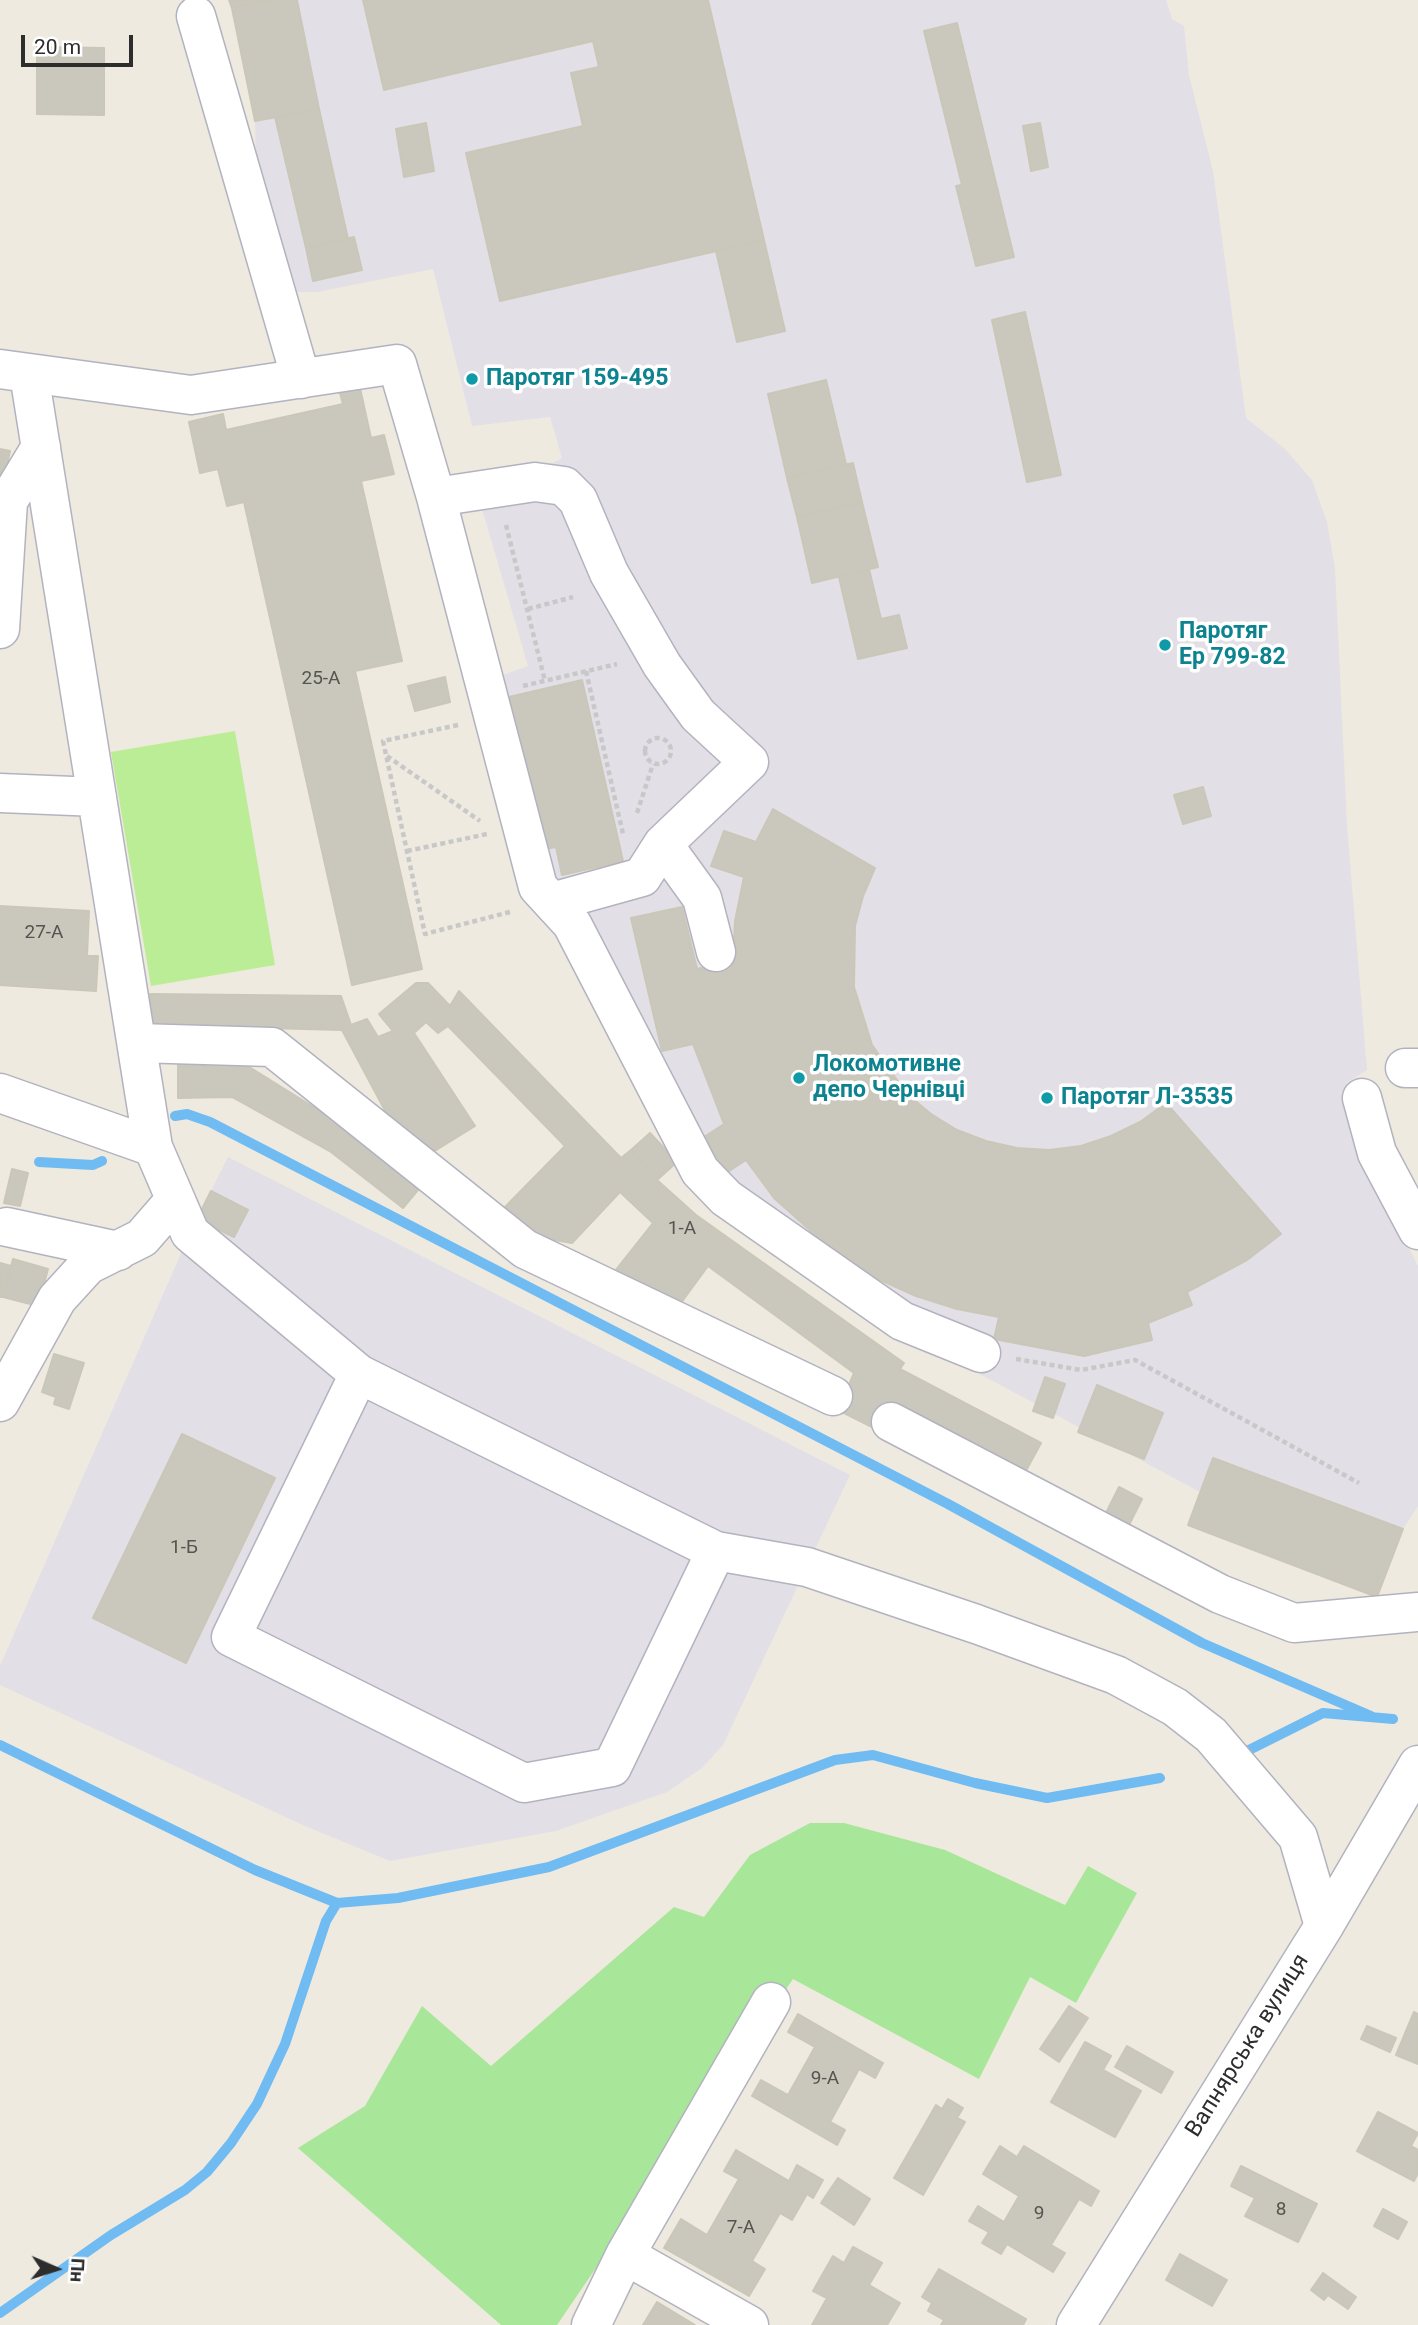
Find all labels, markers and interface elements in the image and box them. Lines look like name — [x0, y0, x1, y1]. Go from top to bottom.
scale bar — [24, 21, 136, 65]
text: 20 m — [34, 35, 81, 59]
place label: Паротяг 159-495 — [486, 365, 668, 393]
marker: Паротяг 159-495 — [464, 371, 480, 387]
place label: Паротяг Ер 799-82 — [1179, 618, 1286, 672]
marker: Паротяг Ер 799-82 — [1157, 637, 1173, 653]
house number: 25-А — [301, 668, 341, 690]
house number: 27-А — [24, 922, 64, 944]
place label: Локомотивне депо Чернівці — [813, 1051, 965, 1105]
marker: Локомотивне депо Чернівці — [791, 1070, 807, 1086]
place label: Паротяг Л-3535 — [1061, 1084, 1233, 1112]
marker: Паротяг Л-3535 — [1039, 1090, 1055, 1106]
house number: 1-А — [668, 1218, 696, 1240]
house number: 1-Б — [170, 1537, 198, 1559]
street label: Вапнярська вулиця — [1181, 1949, 1315, 2143]
house number: 9-А — [811, 2068, 839, 2090]
house number: 8 — [1276, 2199, 1286, 2221]
house number: 9 — [1034, 2203, 1044, 2225]
house number: 7-А — [727, 2217, 755, 2239]
north arrow — [21, 2234, 91, 2304]
text: Пн — [65, 2257, 90, 2283]

